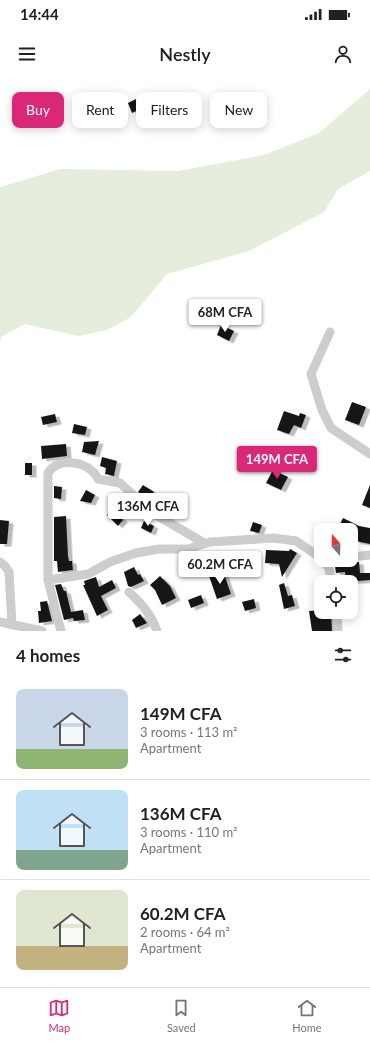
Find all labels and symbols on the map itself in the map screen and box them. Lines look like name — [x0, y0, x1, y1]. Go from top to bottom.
pin: 68M CFA — [188, 299, 262, 333]
pin: 149M CFA — [236, 446, 318, 480]
pin: 136M CFA — [107, 493, 189, 527]
north arrow — [314, 523, 358, 567]
pin: 60.2M CFA — [174, 551, 266, 585]

